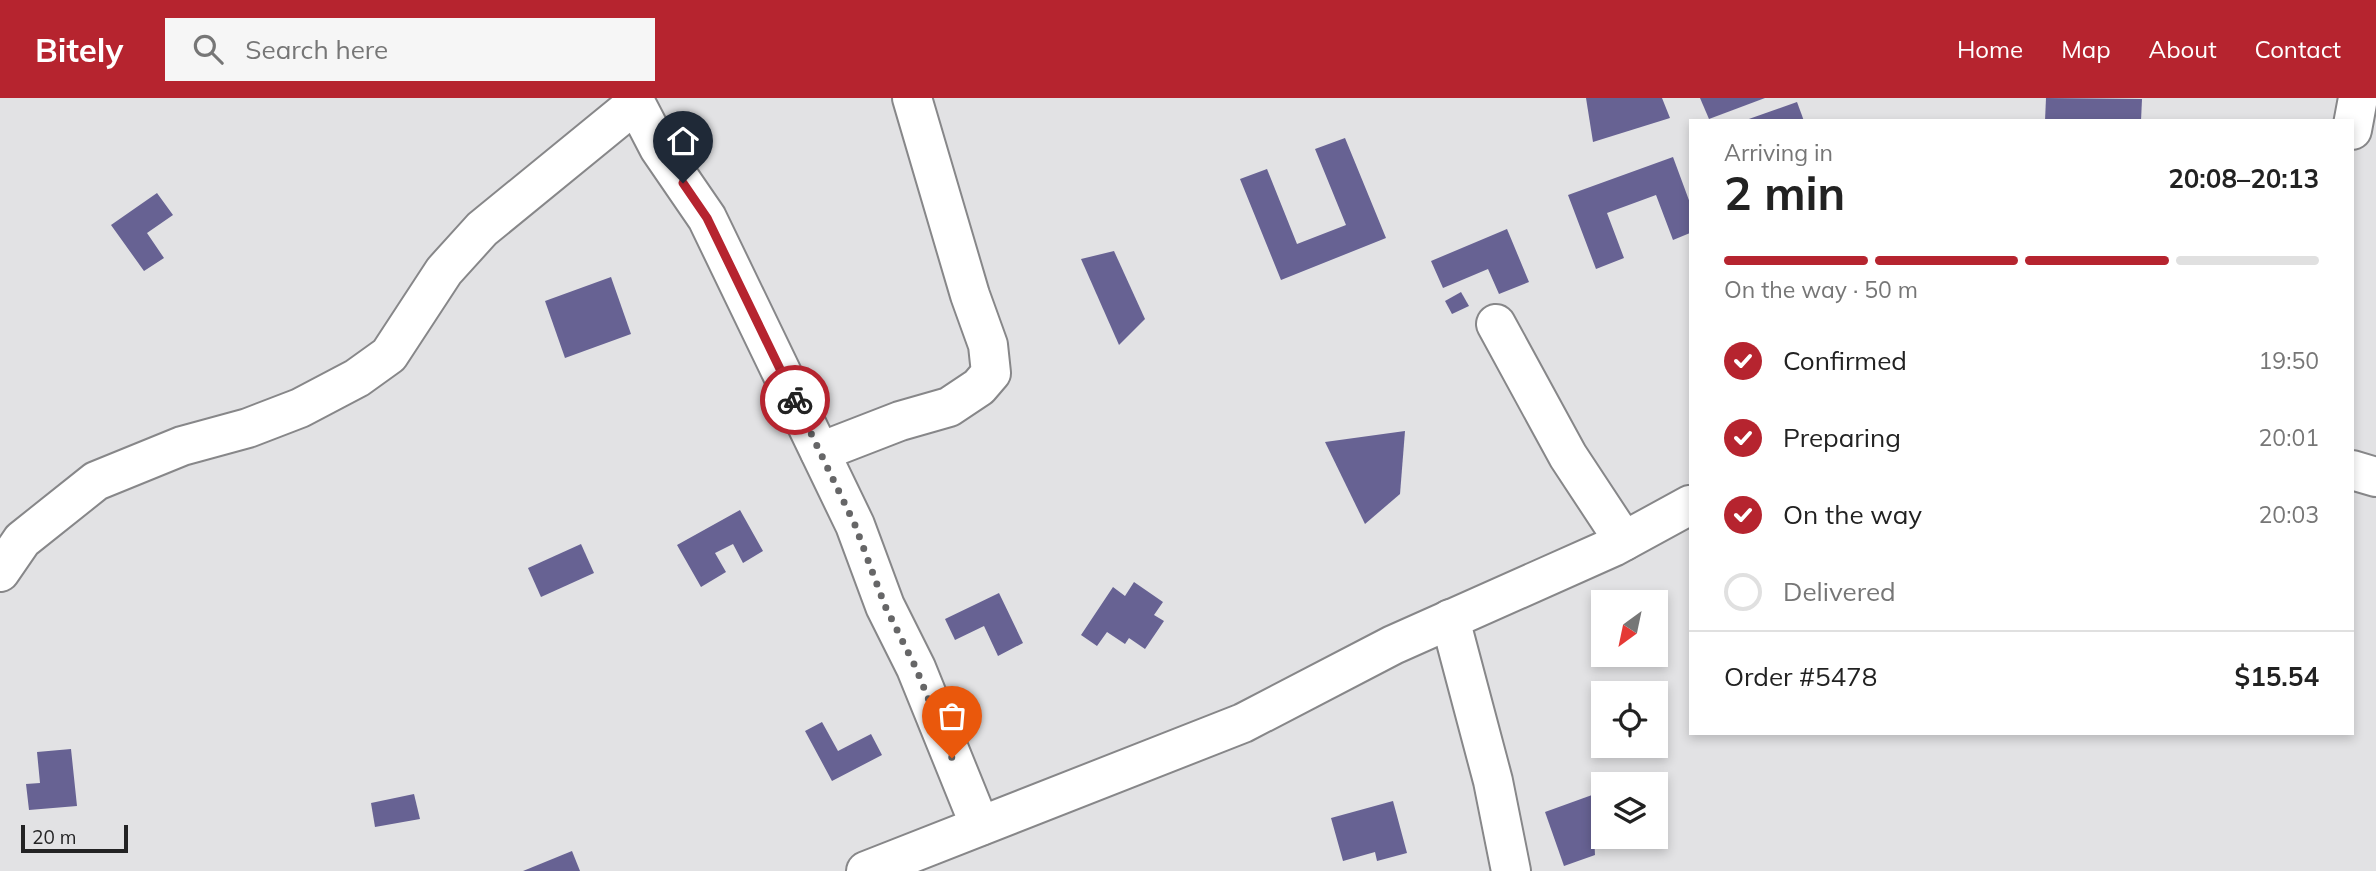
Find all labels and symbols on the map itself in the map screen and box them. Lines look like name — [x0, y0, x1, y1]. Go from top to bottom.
pin — [653, 111, 713, 183]
courier — [760, 365, 830, 435]
north arrow — [1591, 590, 1668, 667]
pin — [922, 686, 982, 758]
scale bar — [21, 822, 128, 854]

